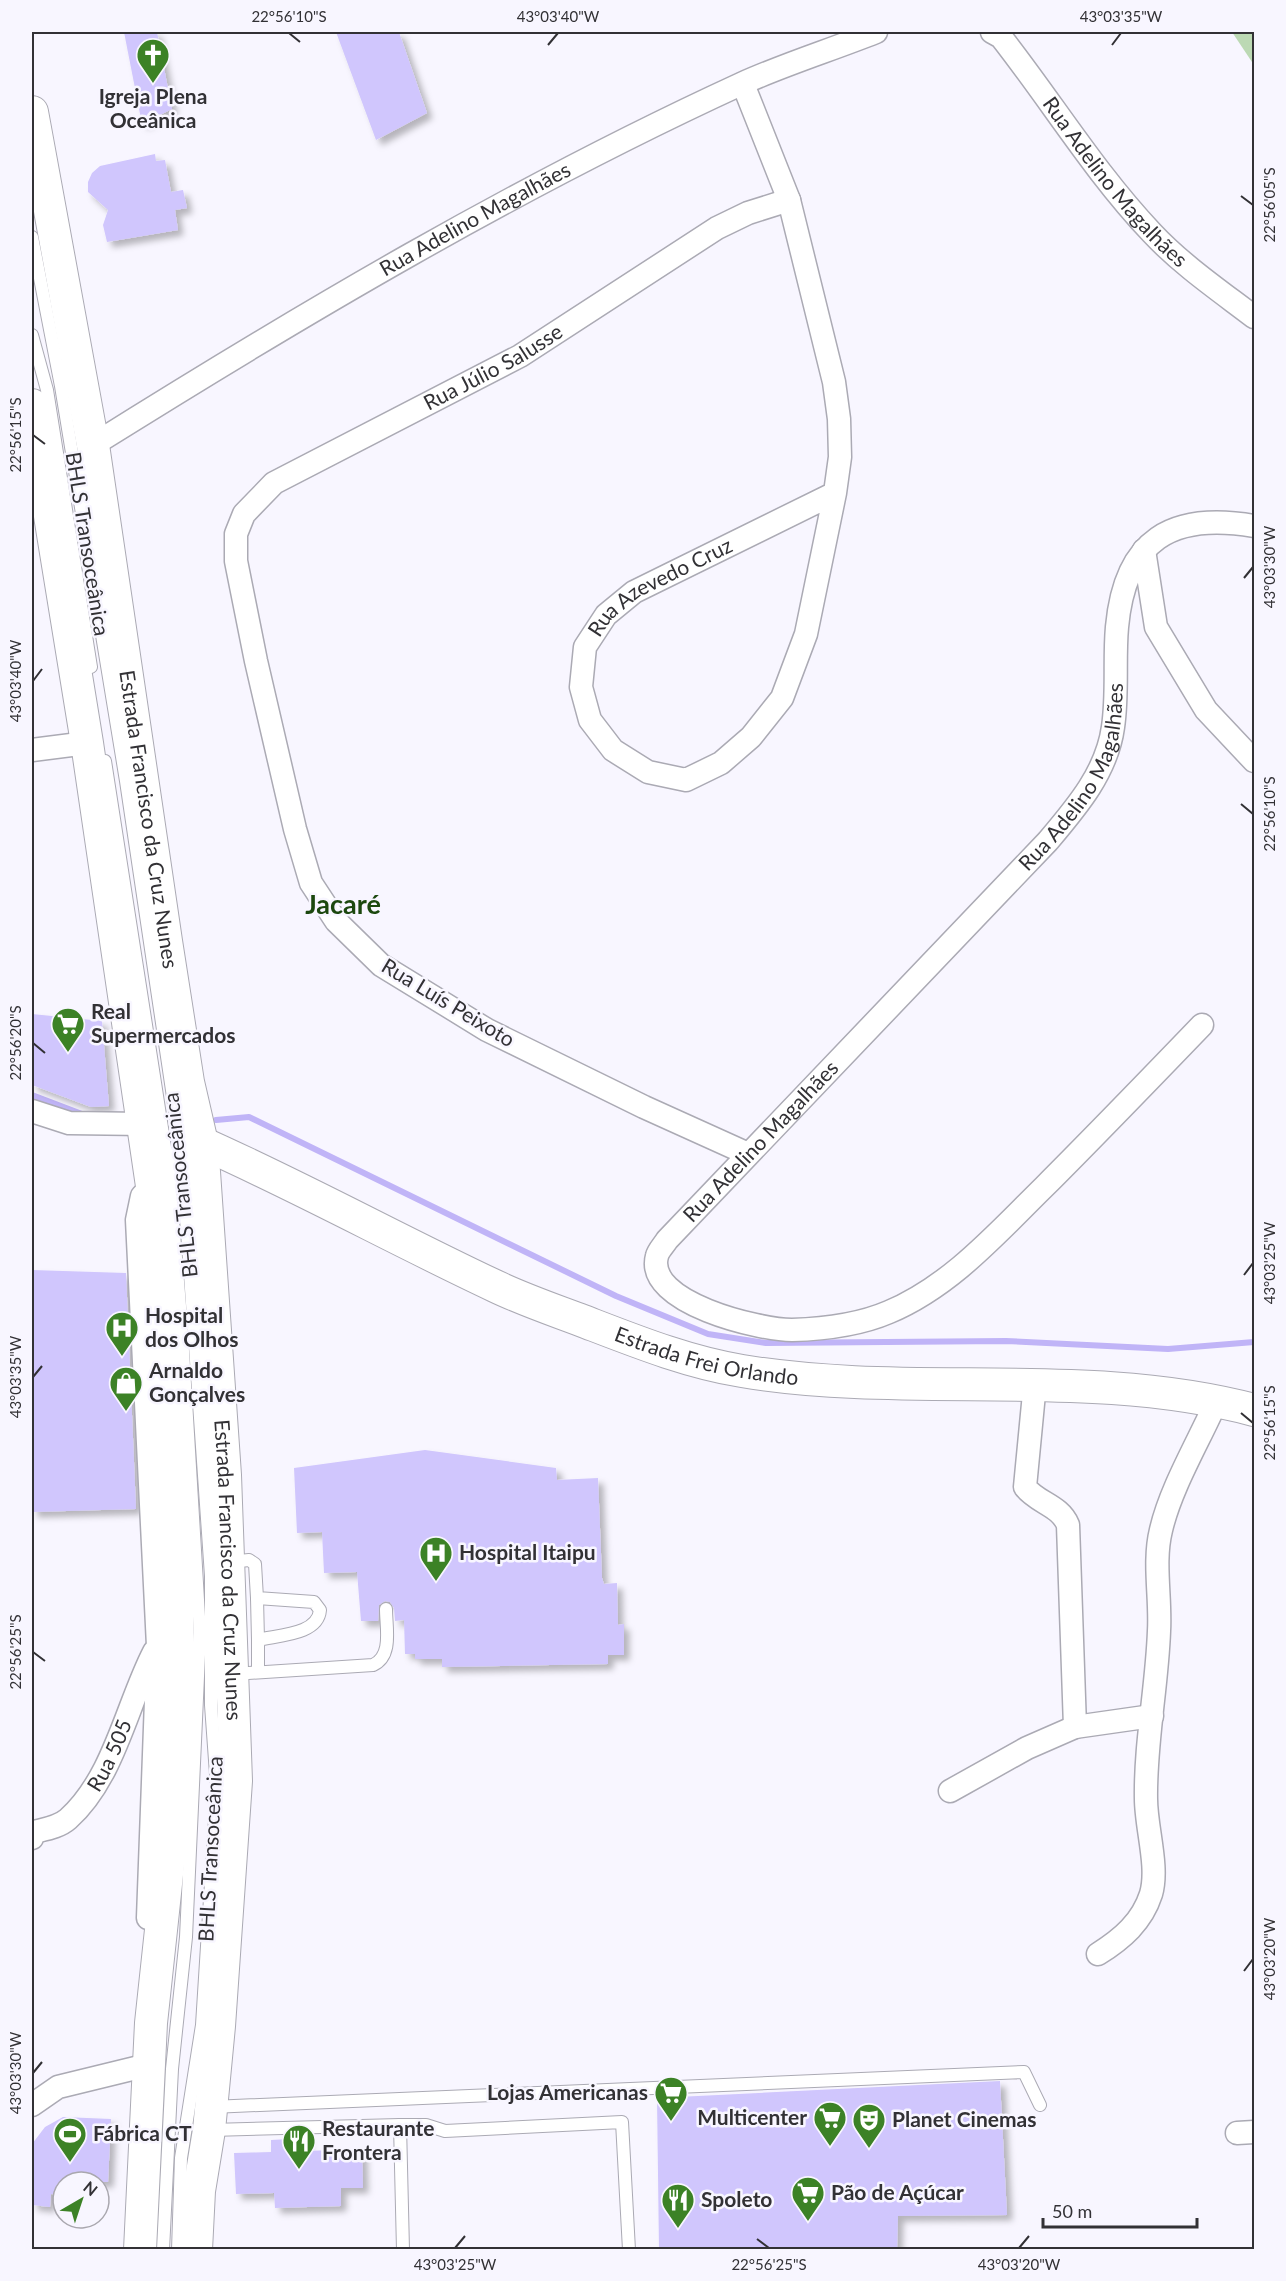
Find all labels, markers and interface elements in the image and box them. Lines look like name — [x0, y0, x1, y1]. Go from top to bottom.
text: 22°56'10"S — [251, 7, 327, 25]
text: 43°03'40"W — [517, 7, 600, 25]
text: 43°03'35"W — [1080, 7, 1163, 25]
church icon: Igreja Plena Oceânica — [135, 37, 171, 84]
place label: Igreja Plena Oceânica — [99, 83, 207, 132]
street label: Rua Adelino Magalhães — [1038, 91, 1193, 271]
street label: Rua Adelino Magalhães — [375, 156, 574, 280]
text: 22°56'05"S — [1260, 167, 1278, 243]
street label: Rua Júlio Salusse — [419, 318, 567, 415]
text: 22°56'15"S — [6, 397, 24, 473]
street label: BHLS Transoceânica — [62, 450, 115, 637]
text: 43°03'30"W — [1260, 525, 1278, 608]
street label: Rua Azevedo Cruz — [582, 532, 736, 640]
text: 43°03'40"W — [6, 639, 24, 722]
street label: Estrada Francisco da Cruz Nunes — [115, 668, 184, 970]
street label: Rua Adelino Magalhães — [1013, 683, 1127, 875]
text: 22°56'10"S — [1260, 776, 1278, 852]
district label: Jacaré — [305, 887, 381, 920]
street label: Rua Luís Peixoto — [378, 952, 520, 1051]
place label: Real Supermercados — [91, 998, 235, 1047]
text: 22°56'20"S — [6, 1005, 24, 1081]
supermarket icon: Real Supermercados — [50, 1006, 86, 1053]
street label: Rua Adelino Magalhães — [677, 1055, 843, 1226]
street label: BHLS Transoceânica — [157, 1091, 202, 1279]
text: 43°03'25"W — [1260, 1221, 1278, 1304]
place label: Hospital dos Olhos — [145, 1302, 238, 1351]
hospital icon: Hospital dos Olhos — [104, 1310, 140, 1357]
street label: Estrada Frei Orlando — [612, 1320, 800, 1389]
text: 43°03'35"W — [6, 1335, 24, 1418]
place label: Arnaldo Gonçalves — [148, 1357, 245, 1406]
shop icon: Arnaldo Gonçalves — [108, 1365, 144, 1412]
text: 22°56'15"S — [1260, 1385, 1278, 1461]
street label: Estrada Francisco da Cruz Nunes — [210, 1419, 248, 1721]
hospital icon: Hospital Itaipu — [418, 1535, 454, 1582]
place label: Hospital Itaipu — [459, 1539, 596, 1564]
text: 22°56'25"S — [6, 1614, 24, 1690]
street label: Rua 505 — [81, 1715, 136, 1795]
street label: BHLS Transoceânica — [192, 1755, 227, 1942]
text: 43°03'20"W — [1260, 1917, 1278, 2000]
text: 43°03'30"W — [6, 2031, 24, 2114]
supermarket icon: Lojas Americanas — [653, 2075, 689, 2122]
place label: Lojas Americanas — [487, 2079, 648, 2104]
supermarket icon: Multicenter — [812, 2100, 848, 2147]
theatre icon: Planet Cinemas — [851, 2102, 887, 2149]
place label: Multicenter — [697, 2104, 807, 2129]
place label: Planet Cinemas — [892, 2106, 1036, 2131]
place label: Restaurante Frontera — [322, 2115, 435, 2164]
sports icon: Fábrica CT — [52, 2116, 88, 2163]
place label: Fábrica CT — [93, 2120, 192, 2145]
restaurant icon: Restaurante Frontera — [281, 2123, 317, 2170]
north arrow — [51, 2170, 111, 2230]
supermarket icon: Pão de Açúcar — [790, 2175, 826, 2222]
text: N — [80, 2177, 102, 2199]
place label: Pão de Açúcar — [831, 2179, 964, 2204]
restaurant icon: Spoleto — [660, 2182, 696, 2229]
place label: Spoleto — [701, 2186, 772, 2211]
scale bar — [1043, 2191, 1198, 2229]
text: 50 m — [1052, 2200, 1092, 2222]
text: 43°03'25"W — [414, 2255, 497, 2273]
text: 22°56'25"S — [731, 2255, 807, 2273]
text: 43°03'20"W — [978, 2255, 1061, 2273]

